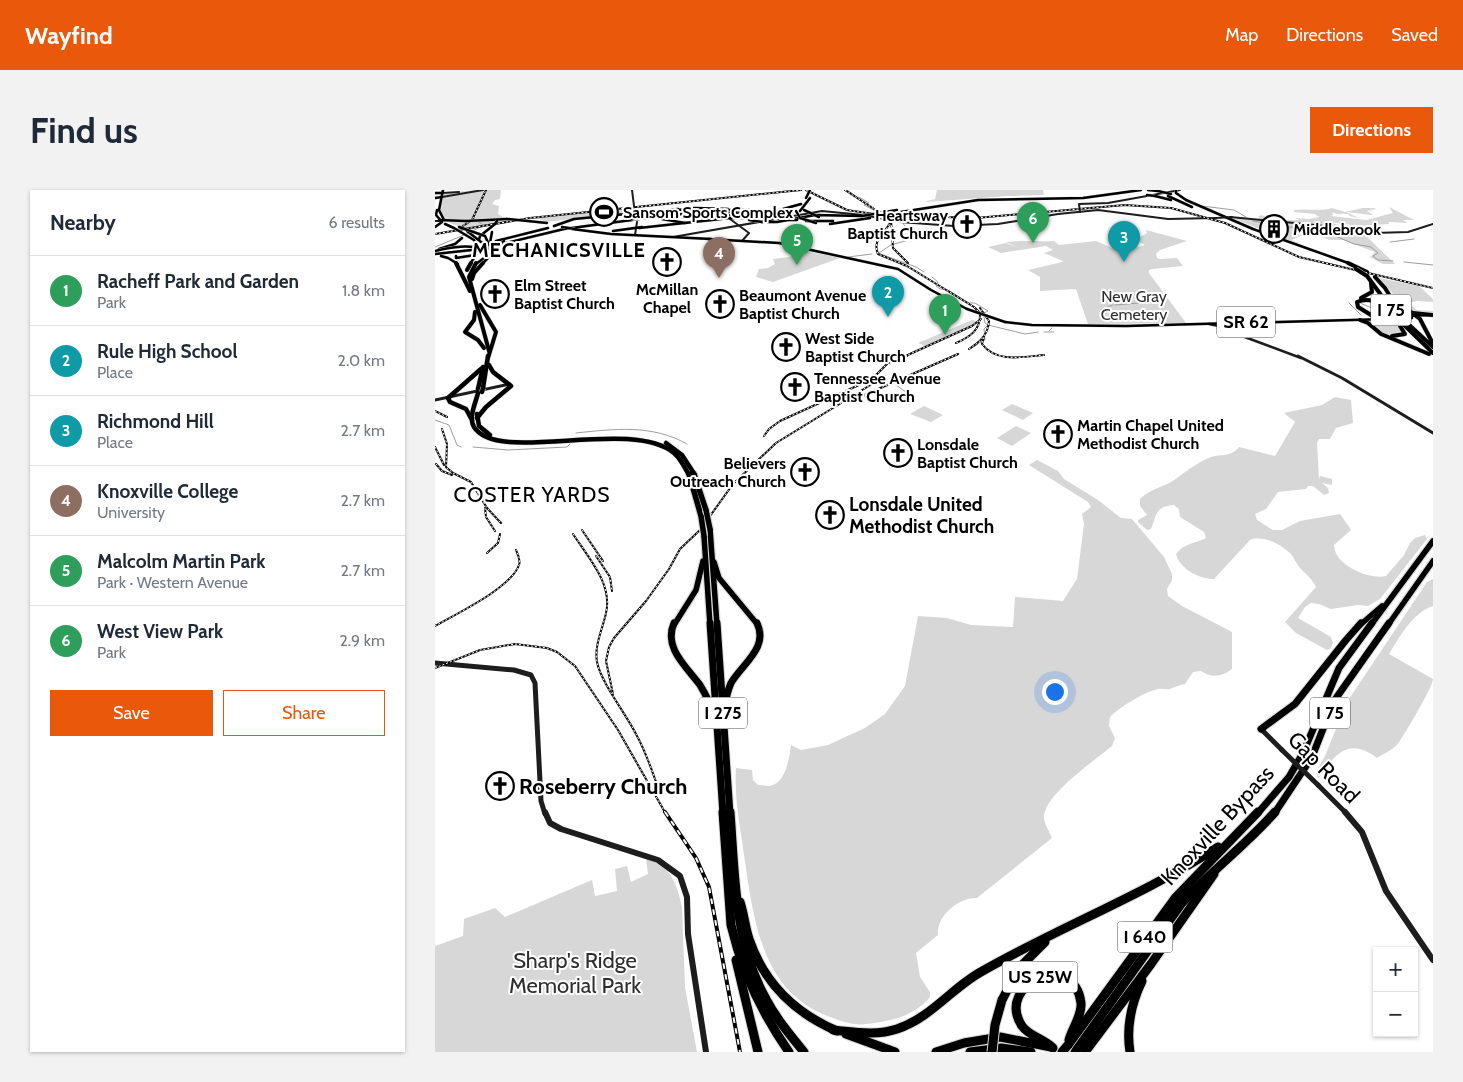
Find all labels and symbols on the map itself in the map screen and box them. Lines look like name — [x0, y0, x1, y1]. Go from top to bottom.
sports icon: Sansom Sports Complex — [589, 197, 619, 227]
pin: 6 — [1017, 202, 1049, 243]
place label: Sansom Sports Complex — [623, 203, 793, 222]
place label: Heartsway Baptist Church — [847, 206, 948, 243]
church icon: Heartsway Baptist Church — [952, 209, 982, 239]
building icon: Middlebrook — [1259, 214, 1289, 244]
place label: Middlebrook — [1293, 220, 1381, 239]
pin: 3 — [1108, 221, 1140, 262]
pin: 5 — [781, 224, 813, 265]
pin: 4 — [703, 237, 735, 278]
district label: MECHANICSVILLE — [472, 238, 646, 262]
church icon: McMillan Chapel — [652, 247, 682, 277]
place label: Elm Street Baptist Church — [514, 276, 615, 313]
pin: 2 — [872, 276, 904, 317]
church icon: Elm Street Baptist Church — [480, 279, 510, 309]
place label: McMillan Chapel — [636, 280, 698, 317]
place label: Beaumont Avenue Baptist Church — [739, 286, 866, 323]
park label: New Gray Cemetery — [1101, 287, 1167, 324]
church icon: Beaumont Avenue Baptist Church — [705, 289, 735, 319]
pin: 1 — [929, 294, 961, 335]
road number: I 75 — [1371, 294, 1411, 326]
road number: SR 62 — [1217, 306, 1275, 338]
place label: West Side Baptist Church — [805, 329, 906, 366]
church icon: West Side Baptist Church — [771, 332, 801, 362]
place label: Tennessee Avenue Baptist Church — [814, 369, 941, 406]
church icon: Tennessee Avenue Baptist Church — [780, 372, 810, 402]
place label: Martin Chapel United Methodist Church — [1077, 416, 1224, 453]
church icon: Martin Chapel United Methodist Church — [1043, 419, 1073, 449]
place label: Lonsdale Baptist Church — [917, 435, 1018, 472]
church icon: Lonsdale Baptist Church — [883, 438, 913, 468]
place label: Believers Outreach Church — [670, 454, 786, 491]
church icon: Believers Outreach Church — [790, 457, 820, 487]
district label: COSTER YARDS — [454, 482, 610, 507]
place label: Lonsdale United Methodist Church — [849, 493, 994, 538]
church icon: Lonsdale United Methodist Church — [815, 500, 845, 530]
your location — [1042, 679, 1068, 705]
road number: I 275 — [699, 698, 747, 728]
road number: I 75 — [1310, 698, 1350, 728]
street label: Gap Road — [1282, 726, 1365, 809]
street label: Knoxville Bypass — [1155, 760, 1280, 891]
church icon: Roseberry Church — [485, 771, 515, 801]
place label: Roseberry Church — [519, 773, 687, 800]
road number: I 640 — [1117, 922, 1173, 952]
park label: Sharp's Ridge Memorial Park — [509, 947, 641, 999]
road number: US 25W — [1003, 962, 1077, 992]

